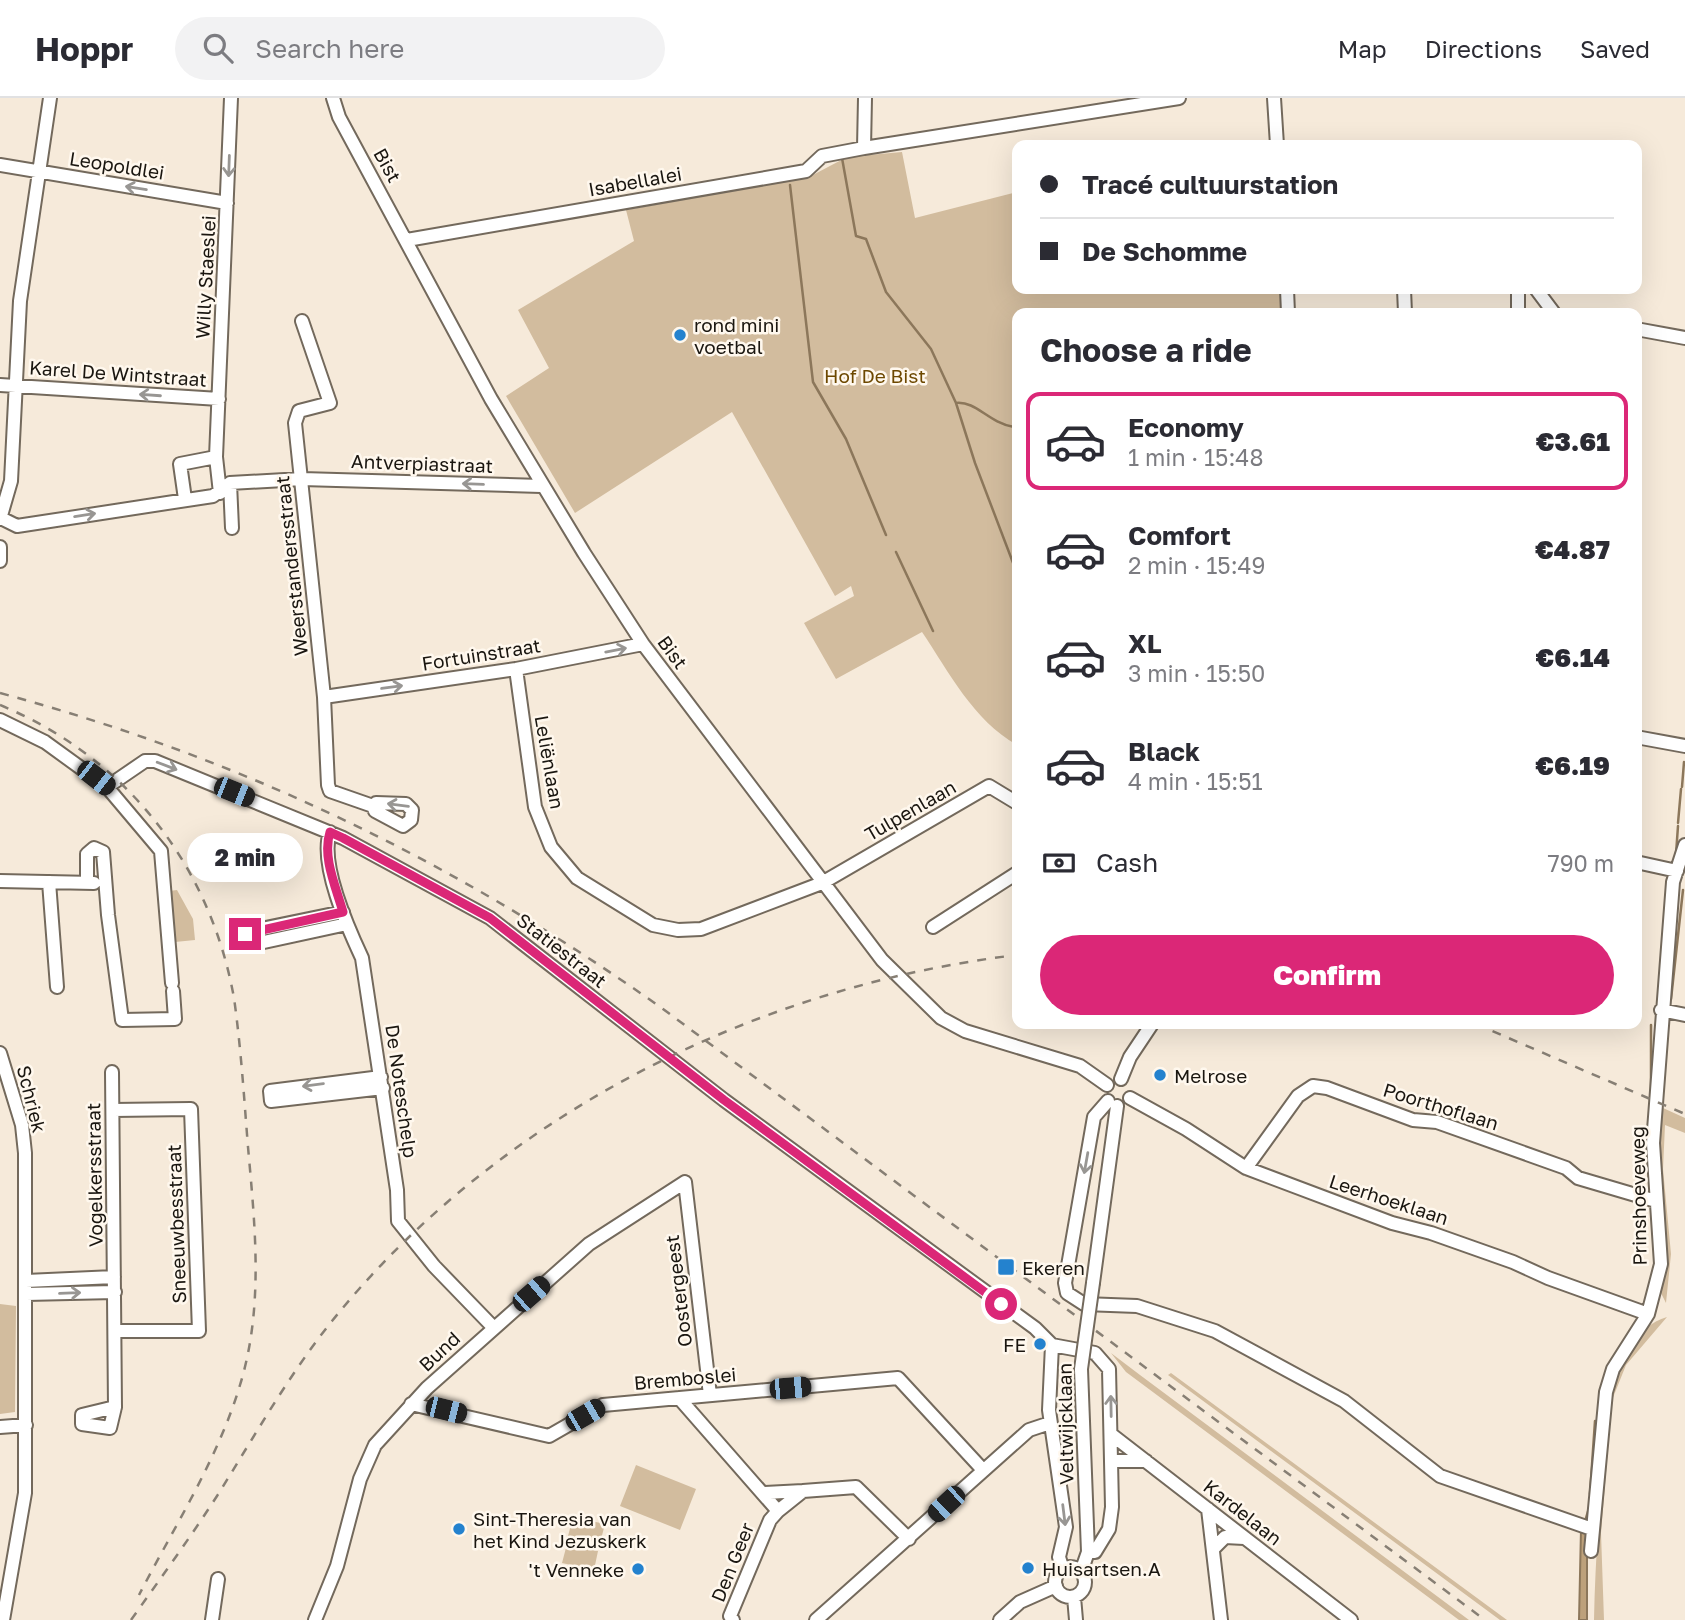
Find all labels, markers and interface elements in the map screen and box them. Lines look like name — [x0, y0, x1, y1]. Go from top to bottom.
search box — [175, 17, 665, 80]
text: Hoppr — [35, 29, 133, 68]
icon: search — [199, 29, 237, 67]
text: Search here — [255, 33, 404, 64]
text: Map — [1338, 34, 1387, 63]
text: Directions — [1425, 34, 1542, 63]
text: Saved — [1580, 34, 1650, 63]
street label: Bist — [369, 144, 407, 186]
street label: Leopoldlei — [68, 146, 166, 184]
one-way arrow — [222, 154, 235, 177]
street label: Isabellalei — [587, 161, 683, 201]
text: Tracé cultuurstation — [1082, 169, 1338, 200]
one-way arrow — [125, 181, 148, 194]
street label: Willy Staeslei — [190, 215, 220, 339]
text: De Schomme — [1082, 236, 1247, 267]
place label: rond mini voetbal — [694, 313, 779, 358]
marker: rond mini voetbal — [672, 327, 688, 343]
text: Choose a ride — [1040, 331, 1252, 369]
street label: Karel De Wintstraat — [28, 355, 208, 391]
park label: Hof De Bist — [824, 364, 926, 387]
one-way arrow — [139, 388, 162, 401]
icon: car — [1044, 410, 1107, 473]
text: Economy — [1128, 412, 1244, 443]
text: €3.61 — [1536, 426, 1610, 457]
text: 1 min · 15:48 — [1128, 443, 1263, 471]
street label: Antverpiastraat — [351, 449, 493, 477]
street label: Weerstandersstraat — [270, 475, 312, 657]
one-way arrow — [462, 477, 485, 491]
one-way arrow — [73, 508, 95, 521]
icon: car — [1044, 518, 1107, 581]
text: Comfort — [1128, 520, 1231, 551]
text: €4.87 — [1535, 534, 1610, 565]
text: 2 min · 15:49 — [1128, 551, 1266, 579]
icon: car — [1044, 626, 1107, 689]
text: XL — [1128, 628, 1162, 659]
street label: Bist — [653, 631, 693, 673]
street label: Fortuinstraat — [420, 633, 542, 675]
one-way arrow — [604, 642, 627, 656]
text: €6.14 — [1536, 642, 1610, 673]
text: 3 min · 15:50 — [1128, 659, 1265, 687]
one-way arrow — [380, 680, 403, 693]
street label: Leliënlaan — [530, 713, 570, 811]
icon: car — [1044, 734, 1107, 797]
text: Black — [1128, 736, 1200, 767]
text: €6.19 — [1535, 750, 1610, 781]
car — [73, 757, 120, 799]
one-way arrow — [155, 760, 177, 773]
text: 4 min · 15:51 — [1128, 767, 1263, 795]
car — [211, 774, 258, 810]
street label: Tulpenlaan — [860, 775, 960, 845]
one-way arrow — [387, 798, 410, 811]
callout: 2 min — [187, 832, 303, 882]
text: 2 min — [215, 843, 275, 871]
icon: cash — [1040, 844, 1078, 882]
text: Cash — [1096, 847, 1158, 878]
text: 790 m — [1548, 849, 1614, 877]
street label: Statiestraat — [513, 908, 611, 992]
route end — [229, 918, 261, 950]
button: Confirm — [1040, 935, 1614, 1015]
street label: De Noteschelp — [381, 1023, 423, 1159]
street label: Schriek — [13, 1063, 52, 1135]
place label: Melrose — [1174, 1064, 1247, 1087]
marker: Melrose — [1152, 1067, 1168, 1083]
street label: Poorthoflaan — [1380, 1078, 1502, 1134]
one-way arrow — [302, 1079, 325, 1092]
street label: Vogelkersstraat — [81, 1103, 107, 1247]
street label: Prinshoeveweg — [1625, 1126, 1651, 1266]
street label: Sneeuwbesstraat — [162, 1144, 190, 1304]
one-way arrow — [1079, 1151, 1092, 1174]
street label: Leerhoeklaan — [1326, 1169, 1452, 1229]
street label: Oostergeest — [660, 1234, 696, 1348]
place label: Ekeren — [1022, 1256, 1085, 1279]
marker: Ekeren — [996, 1257, 1016, 1277]
car — [509, 1272, 554, 1316]
one-way arrow — [58, 1286, 81, 1300]
route start — [985, 1288, 1017, 1320]
street label: Bund — [414, 1326, 464, 1376]
place label: FE — [1003, 1333, 1026, 1356]
marker: FE — [1032, 1336, 1048, 1352]
street label: Bremboslei — [633, 1362, 737, 1394]
street label: Veltwijcklaan — [1052, 1363, 1078, 1485]
car — [769, 1376, 812, 1400]
one-way arrow — [1104, 1394, 1118, 1417]
car — [424, 1395, 469, 1425]
car — [562, 1395, 609, 1435]
street label: Kardelaan — [1199, 1474, 1287, 1550]
car — [924, 1482, 969, 1526]
one-way arrow — [1058, 1503, 1071, 1526]
place label: Sint-Theresia van het Kind Jezuskerk — [473, 1507, 647, 1552]
street label: Den Geer — [706, 1518, 759, 1605]
marker: Sint-Theresia van het Kind Jezuskerk — [451, 1521, 467, 1537]
place label: Huisartsen.A — [1042, 1557, 1161, 1580]
place label: 't Venneke — [529, 1558, 624, 1581]
marker: Huisartsen.A — [1020, 1560, 1036, 1576]
marker: 't Venneke — [630, 1561, 646, 1577]

